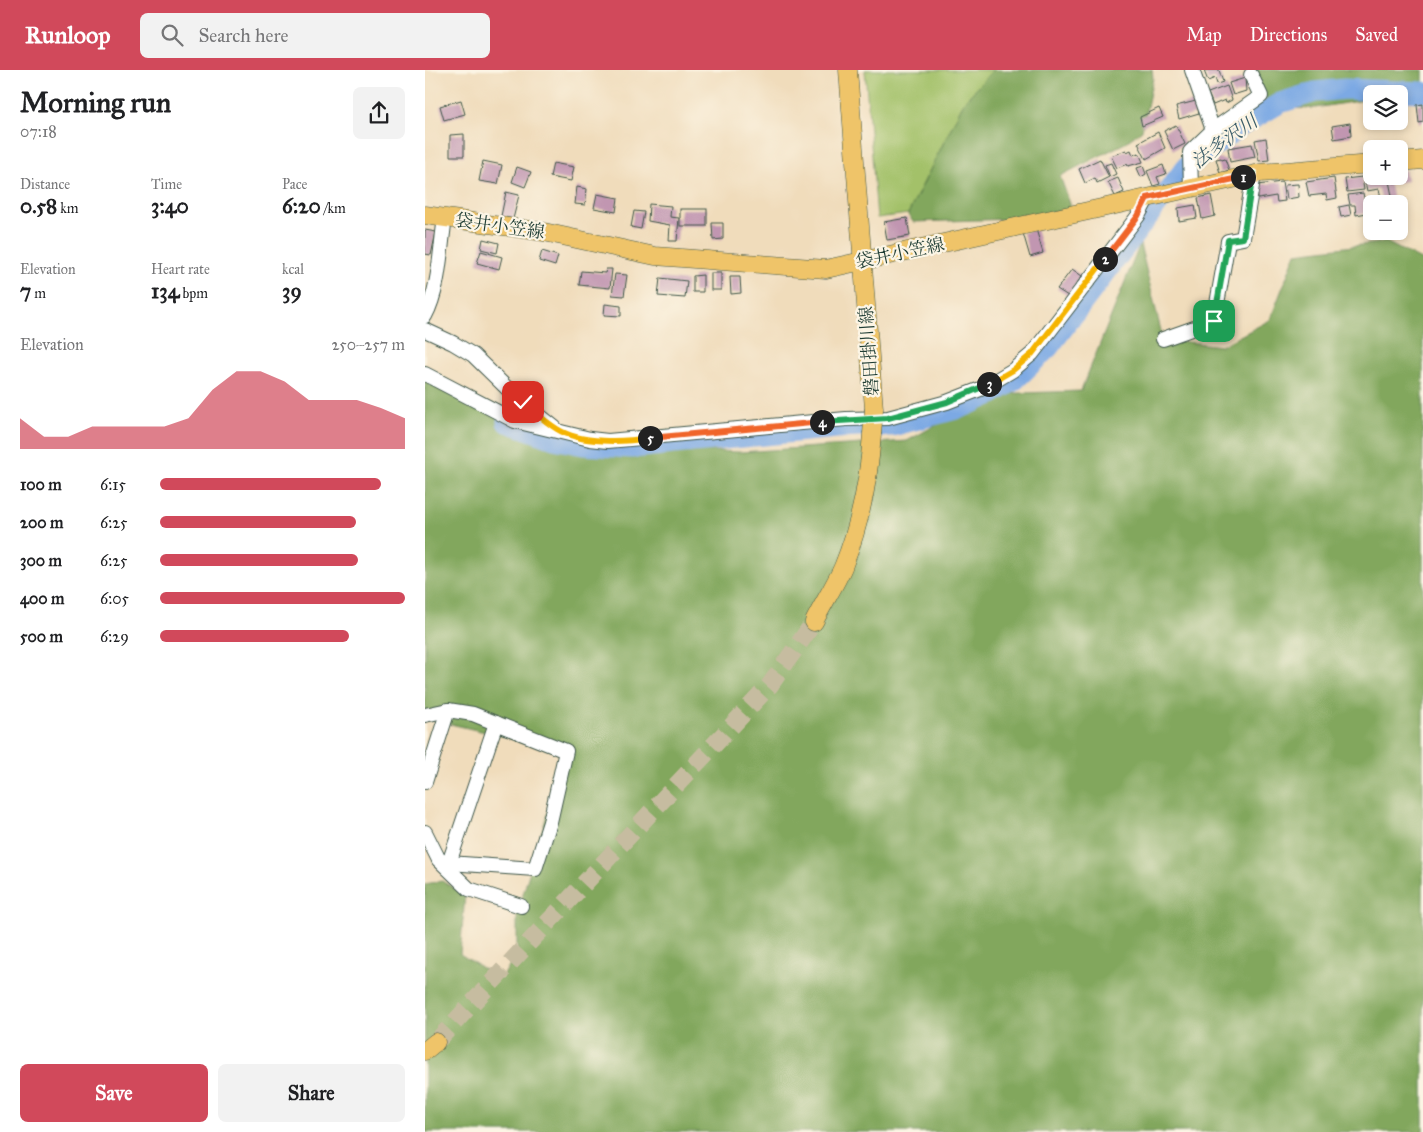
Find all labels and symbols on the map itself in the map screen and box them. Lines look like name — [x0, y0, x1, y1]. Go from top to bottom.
water label: 法多沢川 — [1187, 109, 1263, 173]
pin: 1 — [1231, 164, 1255, 190]
street label: 袋井小笠線 — [454, 209, 546, 243]
street label: 袋井小笠線 — [854, 233, 946, 273]
pin: 2 — [1093, 246, 1117, 272]
pin — [1193, 300, 1235, 342]
street label: 磐田掛川線 — [855, 305, 883, 397]
pin: 3 — [977, 372, 1001, 396]
pin — [502, 381, 544, 423]
pin: 4 — [809, 410, 835, 434]
pin: 5 — [637, 426, 663, 450]

